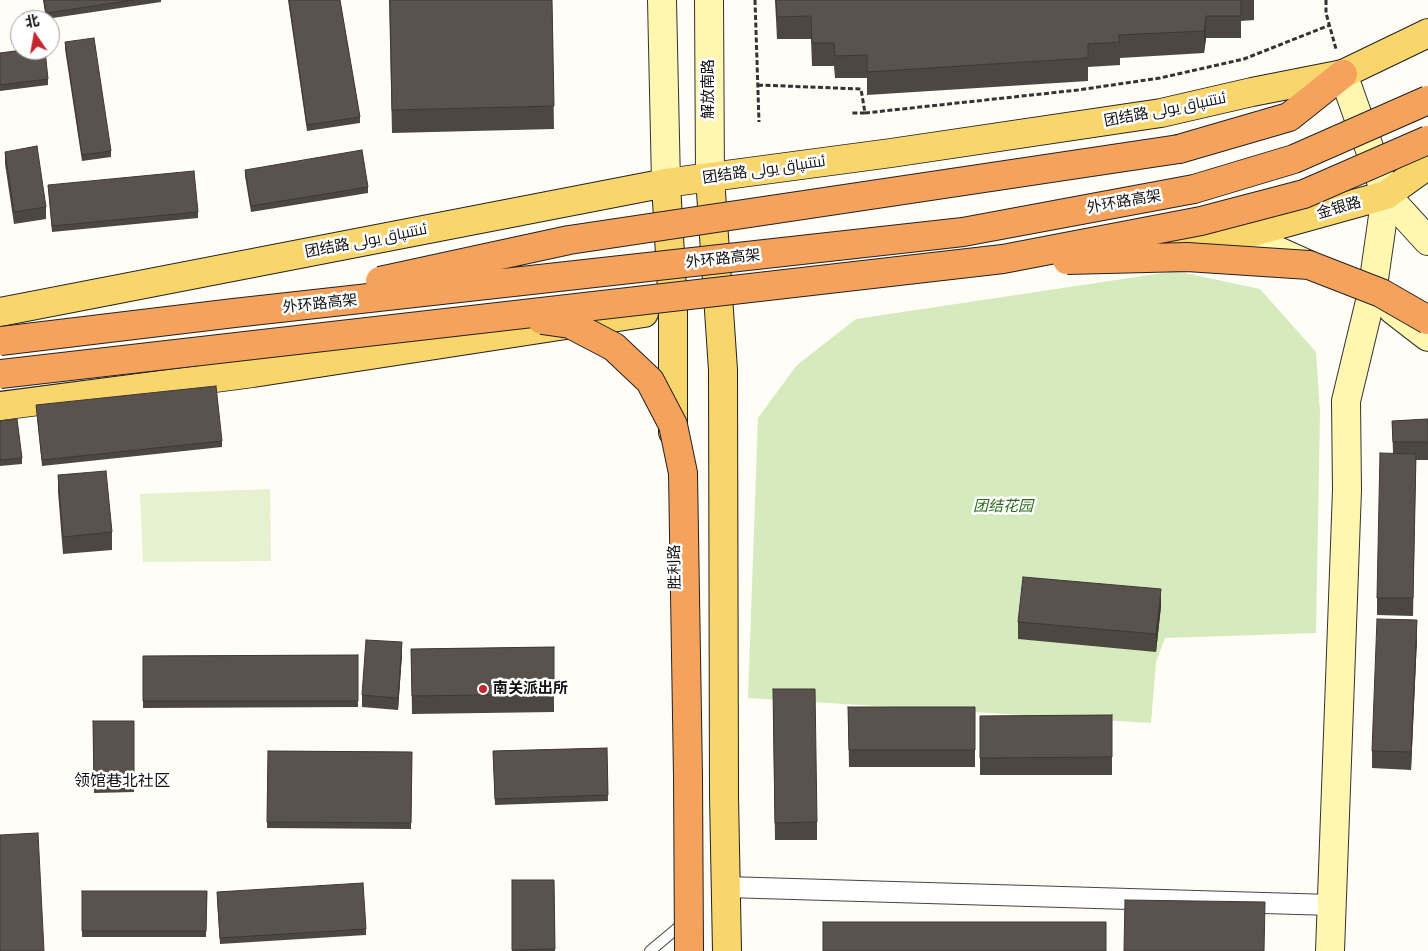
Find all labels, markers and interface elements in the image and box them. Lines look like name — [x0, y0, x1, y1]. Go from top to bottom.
north arrow — [10, 10, 60, 60]
text: 北 — [24, 12, 41, 31]
street label: 解放南路 — [700, 59, 718, 119]
street label: 团结路 ئىتتىپاق يولى — [1102, 89, 1228, 131]
street label: 团结路 ئىتتىپاق يولى — [701, 152, 827, 188]
street label: 外环路高架 — [1086, 187, 1162, 217]
street label: 金银路 — [1315, 193, 1363, 223]
street label: 团结路 ئىتتىپاق يولى — [303, 220, 429, 262]
street label: 外环路高架 — [685, 246, 761, 272]
street label: 外环路高架 — [282, 291, 358, 317]
park label: 团结花园 — [973, 498, 1033, 516]
street label: 胜利路 — [666, 544, 684, 590]
place label: 南关派出所 — [493, 680, 568, 698]
marker: 南关派出所 — [477, 683, 489, 695]
district label: 领馆巷北社区 — [74, 771, 170, 791]

